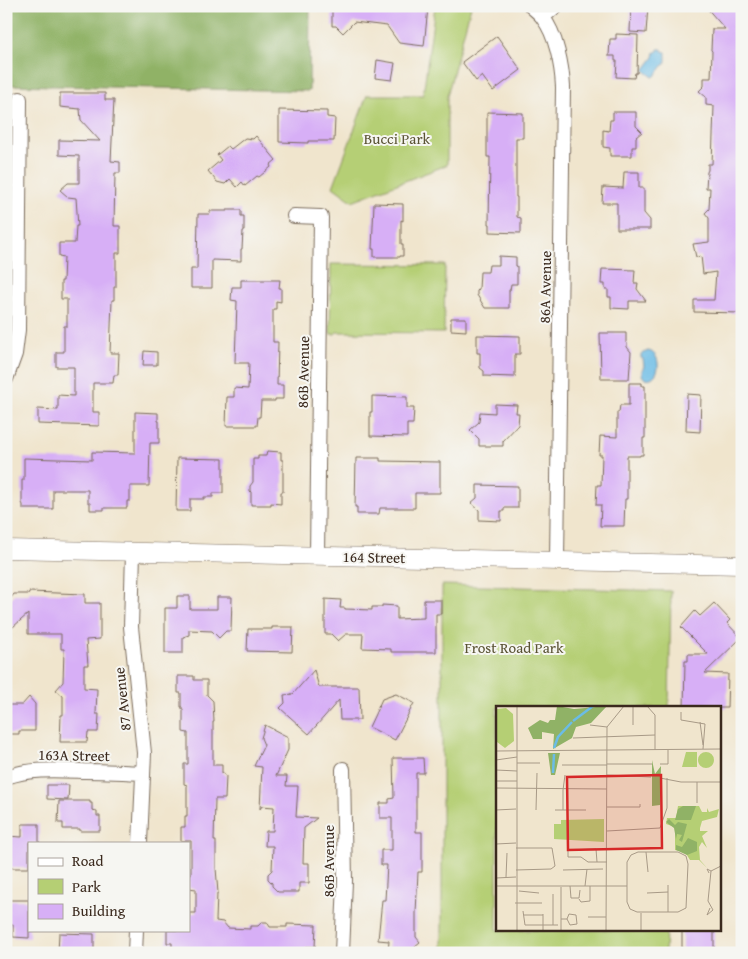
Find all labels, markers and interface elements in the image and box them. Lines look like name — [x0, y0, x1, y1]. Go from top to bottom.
park label: Bucci Park — [364, 128, 431, 149]
street label: 86A Avenue — [534, 250, 556, 324]
street label: 86B Avenue — [292, 336, 314, 408]
street label: 164 Street — [342, 546, 406, 568]
park label: Frost Road Park — [464, 637, 564, 658]
street label: 87 Avenue — [108, 666, 136, 732]
inset map — [496, 706, 720, 932]
street label: 163A Street — [38, 744, 111, 766]
street label: 86B Avenue — [318, 825, 339, 897]
legend — [28, 842, 190, 932]
text: Road — [72, 850, 103, 871]
text: Park — [72, 876, 101, 897]
text: Building — [72, 900, 126, 921]

